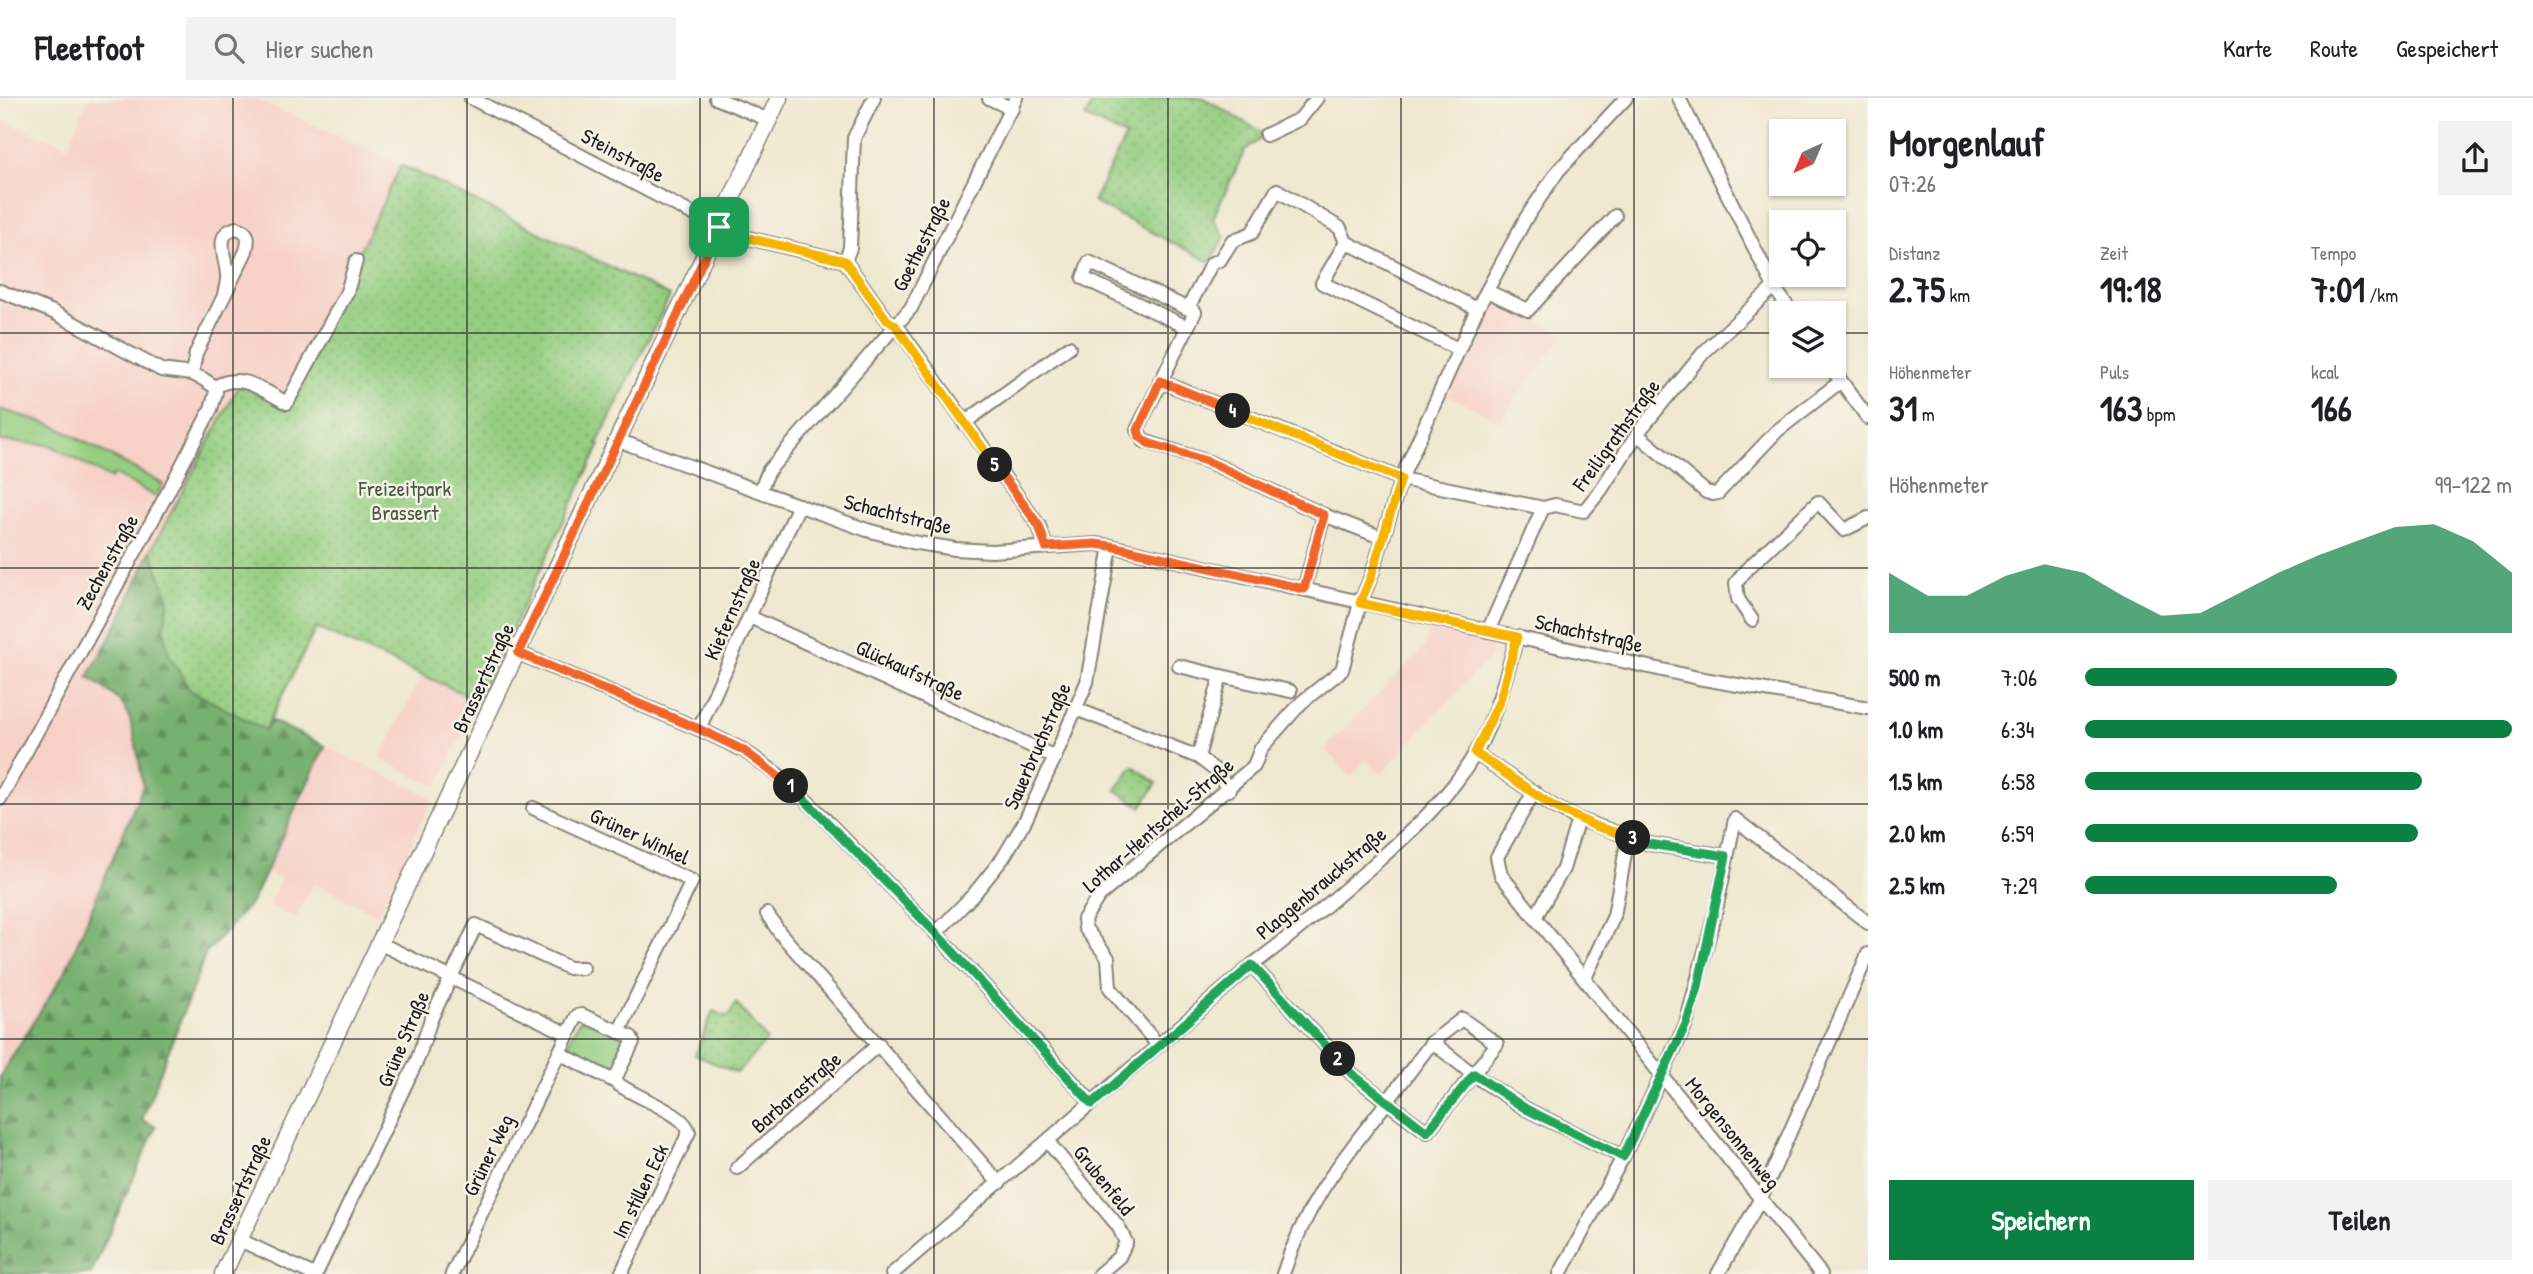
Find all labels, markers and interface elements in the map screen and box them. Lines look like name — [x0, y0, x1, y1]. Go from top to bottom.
search box — [186, 17, 676, 80]
text: Fleetfoot — [35, 26, 144, 70]
icon: search — [210, 29, 248, 67]
text: Hier suchen — [266, 31, 373, 66]
text: Karte — [2223, 32, 2272, 64]
text: Route — [2310, 32, 2358, 64]
text: Gespeichert — [2396, 32, 2498, 64]
text: Morgenlauf — [1889, 116, 2045, 168]
north arrow — [1769, 119, 1846, 196]
map controls — [1769, 119, 1846, 378]
street label: Steinstraße — [576, 121, 670, 189]
button: share — [2438, 121, 2512, 195]
text: 07:26 — [1889, 168, 1936, 199]
street label: Goethestraße — [885, 192, 957, 296]
pin — [689, 197, 749, 257]
icon: arrive — [700, 208, 738, 246]
button: locate — [1769, 210, 1846, 287]
text: Distanz — [1889, 240, 1940, 266]
text: Zeit — [2100, 240, 2128, 266]
text: Tempo — [2311, 240, 2356, 266]
text: 2.75 — [1889, 266, 1945, 313]
text: 19:18 — [2100, 266, 2162, 313]
text: 7:01 — [2311, 266, 2365, 313]
text: km — [1945, 282, 1970, 308]
text: /km — [2365, 282, 2398, 308]
button: layers — [1769, 301, 1846, 378]
text: Höhenmeter — [1889, 359, 1972, 385]
text: Puls — [2100, 359, 2129, 385]
text: kcal — [2311, 359, 2339, 385]
street label: Freiligrathstraße — [1565, 373, 1667, 498]
text: 31 — [1889, 385, 1917, 432]
text: 163 — [2100, 385, 2142, 432]
text: 166 — [2311, 385, 2352, 432]
pin: 4 — [1216, 394, 1250, 428]
text: 4 — [1229, 397, 1236, 423]
text: m — [1917, 401, 1935, 427]
text: bpm — [2142, 401, 2176, 427]
pin: 5 — [978, 448, 1012, 482]
text: 5 — [990, 451, 999, 477]
text: Höhenmeter — [1889, 469, 1989, 500]
text: 99–122 m — [2435, 469, 2512, 500]
park label: Freizeitpark Brassert — [358, 474, 451, 527]
street label: Schachtstraße — [841, 487, 955, 541]
street label: Zechenstraße — [69, 509, 145, 615]
street label: Kiefernstraße — [697, 553, 767, 665]
street label: Schachtstraße — [1532, 606, 1646, 660]
street label: Brassertstraße — [445, 618, 521, 738]
street label: Glückaufstraße — [851, 632, 969, 708]
text: 500 m — [1889, 662, 1940, 693]
text: 7:06 — [2001, 662, 2037, 693]
street label: Sauerbruchstraße — [996, 678, 1078, 814]
text: 1.0 km — [1889, 714, 1943, 745]
text: 6:34 — [2001, 714, 2034, 745]
street label: Lothar-Hentschel-Straße — [1076, 751, 1240, 899]
text: 1.5 km — [1889, 766, 1942, 797]
text: 6:58 — [2001, 766, 2035, 797]
pin: 1 — [774, 768, 808, 804]
text: 1 — [787, 772, 794, 798]
street label: Grüner Winkel — [585, 800, 695, 872]
text: 2.0 km — [1889, 818, 1945, 849]
text: 6:59 — [2001, 818, 2034, 849]
street label: Plaggenbrauckstraße — [1250, 820, 1392, 946]
pin: 3 — [1616, 820, 1650, 856]
text: 3 — [1628, 824, 1637, 850]
text: 2.5 km — [1889, 870, 1945, 901]
text: 7:29 — [2001, 870, 2037, 901]
street label: Grüne Straße — [370, 986, 436, 1092]
pin: 2 — [1320, 1042, 1356, 1076]
street label: Barbarastraße — [745, 1045, 847, 1139]
text: 2 — [1333, 1045, 1342, 1071]
street label: Morgensonnenweg — [1679, 1071, 1787, 1195]
street label: Grüner Weg — [456, 1109, 520, 1201]
street label: Brassertstraße — [202, 1130, 278, 1250]
street label: Im stillen Eck — [605, 1139, 675, 1243]
street label: Grubenfeld — [1067, 1139, 1141, 1221]
button: Speichern — [1889, 1180, 2194, 1260]
button: Teilen — [2208, 1180, 2512, 1260]

